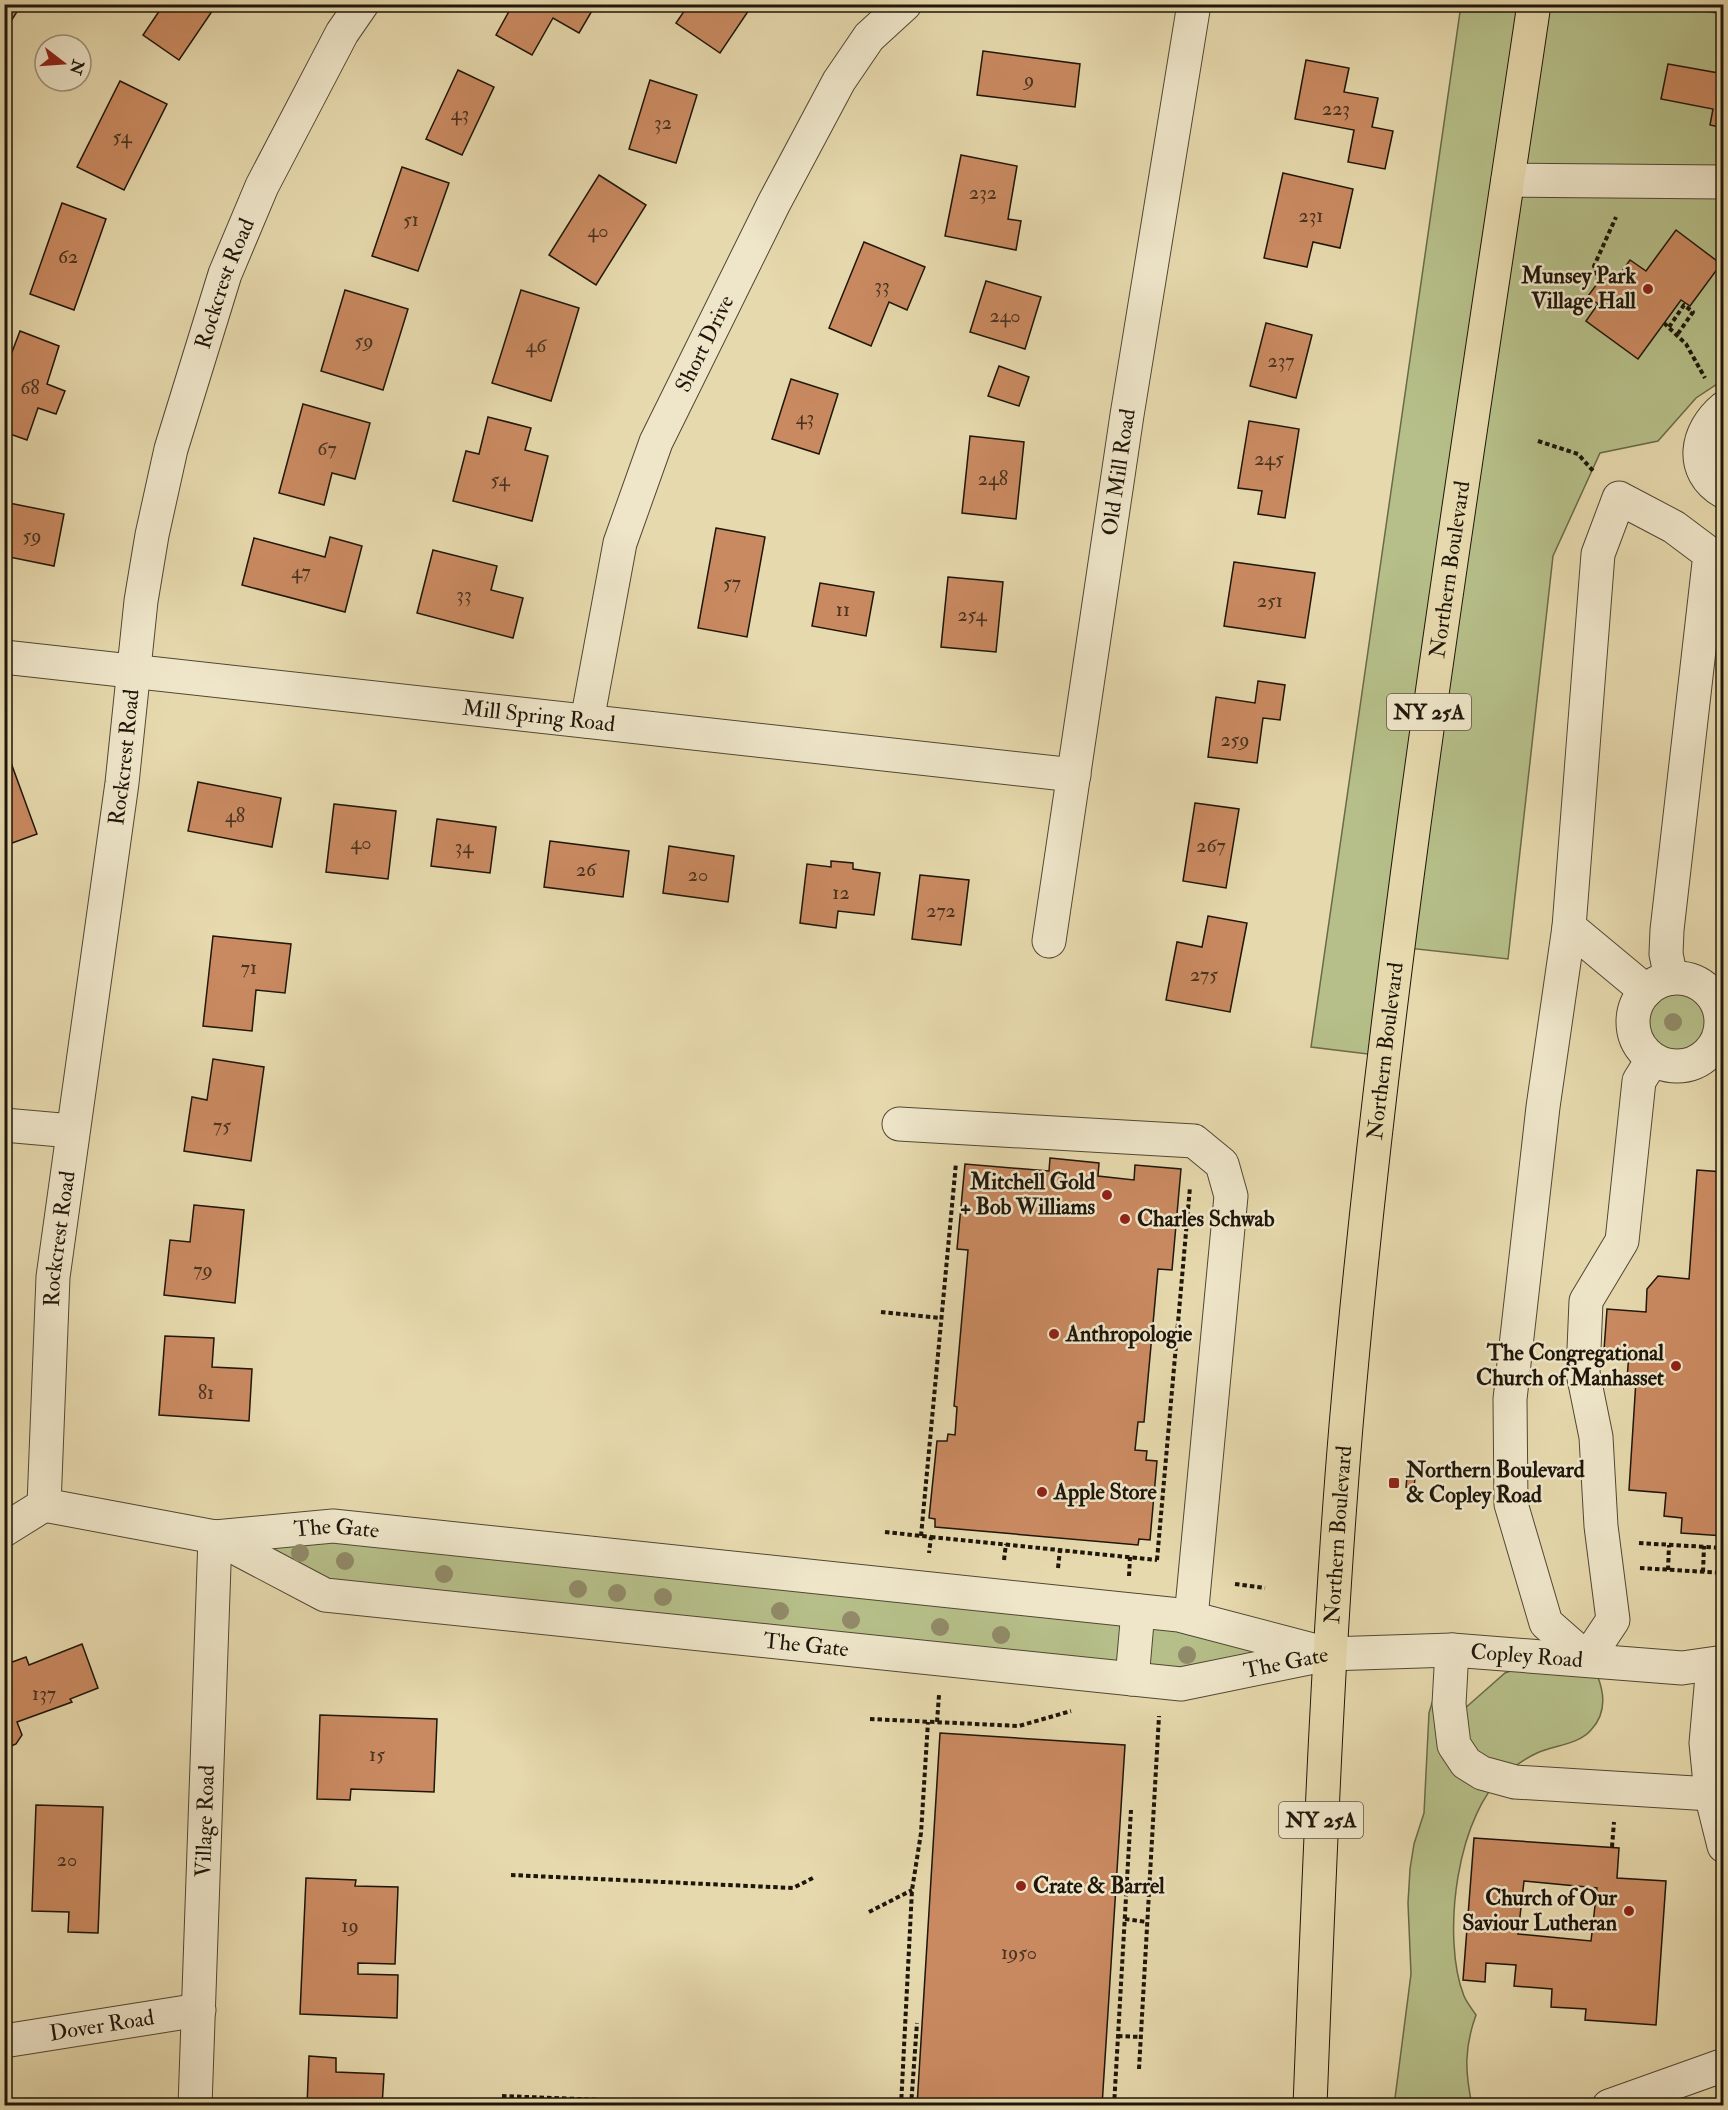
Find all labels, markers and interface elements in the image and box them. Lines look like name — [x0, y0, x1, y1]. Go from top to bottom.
north arrow — [33, 33, 93, 93]
text: N — [65, 56, 88, 78]
house number: 9 — [1022, 67, 1034, 92]
house number: 223 — [1322, 96, 1350, 121]
house number: 43 — [451, 101, 469, 126]
house number: 32 — [654, 110, 672, 135]
house number: 54 — [112, 124, 133, 149]
house number: 232 — [969, 180, 997, 205]
house number: 231 — [1299, 203, 1323, 228]
house number: 51 — [403, 207, 419, 232]
street label: Rockcrest Road — [189, 214, 261, 352]
house number: 40 — [587, 218, 609, 243]
house number: 62 — [58, 244, 78, 269]
place label: Munsey Park Village Hall — [1520, 262, 1636, 316]
house number: 33 — [874, 273, 890, 298]
marker: Munsey Park Village Hall — [1641, 282, 1655, 296]
street label: Short Drive — [669, 290, 740, 397]
house number: 240 — [989, 303, 1021, 328]
house number: 59 — [354, 328, 374, 353]
house number: 46 — [526, 333, 547, 358]
house number: 237 — [1268, 348, 1295, 373]
house number: 68 — [20, 375, 40, 400]
house number: 43 — [796, 405, 814, 430]
street label: Old Mill Road — [1095, 406, 1142, 537]
house number: 67 — [317, 436, 337, 461]
house number: 245 — [1254, 446, 1284, 471]
house number: 248 — [978, 466, 1008, 491]
house number: 54 — [490, 467, 511, 492]
street label: Northern Boulevard — [1423, 479, 1477, 660]
house number: 59 — [22, 523, 42, 548]
house number: 47 — [291, 559, 311, 584]
house number: 57 — [723, 570, 741, 595]
house number: 33 — [456, 582, 472, 607]
house number: 251 — [1257, 588, 1283, 613]
house number: 11 — [836, 597, 850, 622]
house number: 254 — [957, 602, 988, 627]
street label: Rockcrest Road — [102, 688, 146, 827]
street label: Mill Spring Road — [461, 694, 617, 738]
road number: NY 25A — [1387, 694, 1471, 730]
house number: 259 — [1220, 727, 1250, 752]
house number: 48 — [225, 803, 245, 828]
house number: 40 — [350, 830, 372, 855]
house number: 267 — [1196, 833, 1226, 858]
house number: 34 — [455, 834, 474, 859]
house number: 26 — [576, 857, 597, 882]
house number: 20 — [688, 862, 708, 887]
house number: 12 — [832, 880, 850, 905]
house number: 272 — [926, 898, 956, 923]
house number: 71 — [241, 955, 257, 980]
street label: Northern Boulevard — [1361, 961, 1410, 1141]
house number: 275 — [1190, 962, 1218, 987]
house number: 75 — [213, 1113, 231, 1138]
place label: Mitchell Gold + Bob Williams — [960, 1168, 1095, 1221]
street label: Rockcrest Road — [38, 1169, 82, 1307]
marker: Mitchell Gold + Bob Williams — [1100, 1188, 1114, 1202]
place label: Charles Schwab — [1137, 1205, 1275, 1233]
marker: Charles Schwab — [1118, 1212, 1132, 1226]
house number: 79 — [193, 1257, 213, 1282]
place label: Anthropologie — [1065, 1320, 1193, 1349]
marker: Anthropologie — [1047, 1327, 1061, 1341]
place label: The Congregational Church of Manhasset — [1476, 1339, 1665, 1392]
marker: The Congregational Church of Manhasset — [1669, 1359, 1683, 1373]
house number: 81 — [198, 1380, 214, 1405]
street label: Northern Boulevard — [1318, 1444, 1358, 1625]
place label: Northern Boulevard & Copley Road — [1405, 1456, 1585, 1510]
marker: Northern Boulevard & Copley Road — [1387, 1476, 1401, 1490]
place label: Apple Store — [1053, 1478, 1157, 1507]
marker: Apple Store — [1035, 1485, 1049, 1499]
street label: The Gate — [293, 1512, 381, 1545]
street label: The Gate — [762, 1627, 850, 1663]
street label: Copley Road — [1469, 1637, 1584, 1674]
street label: The Gate — [1241, 1640, 1331, 1685]
house number: 137 — [32, 1681, 56, 1706]
house number: 15 — [369, 1742, 385, 1767]
street label: Village Road — [189, 1764, 221, 1878]
road number: NY 25A — [1279, 1802, 1363, 1838]
house number: 20 — [57, 1847, 77, 1872]
place label: Crate & Barrel — [1033, 1872, 1165, 1900]
marker: Crate & Barrel — [1014, 1879, 1028, 1893]
place label: Church of Our Saviour Lutheran — [1462, 1884, 1618, 1937]
marker: Church of Our Saviour Lutheran — [1622, 1904, 1636, 1918]
house number: 19 — [341, 1913, 359, 1938]
house number: 1950 — [1001, 1940, 1037, 1965]
street label: Dover Road — [47, 2003, 156, 2048]

